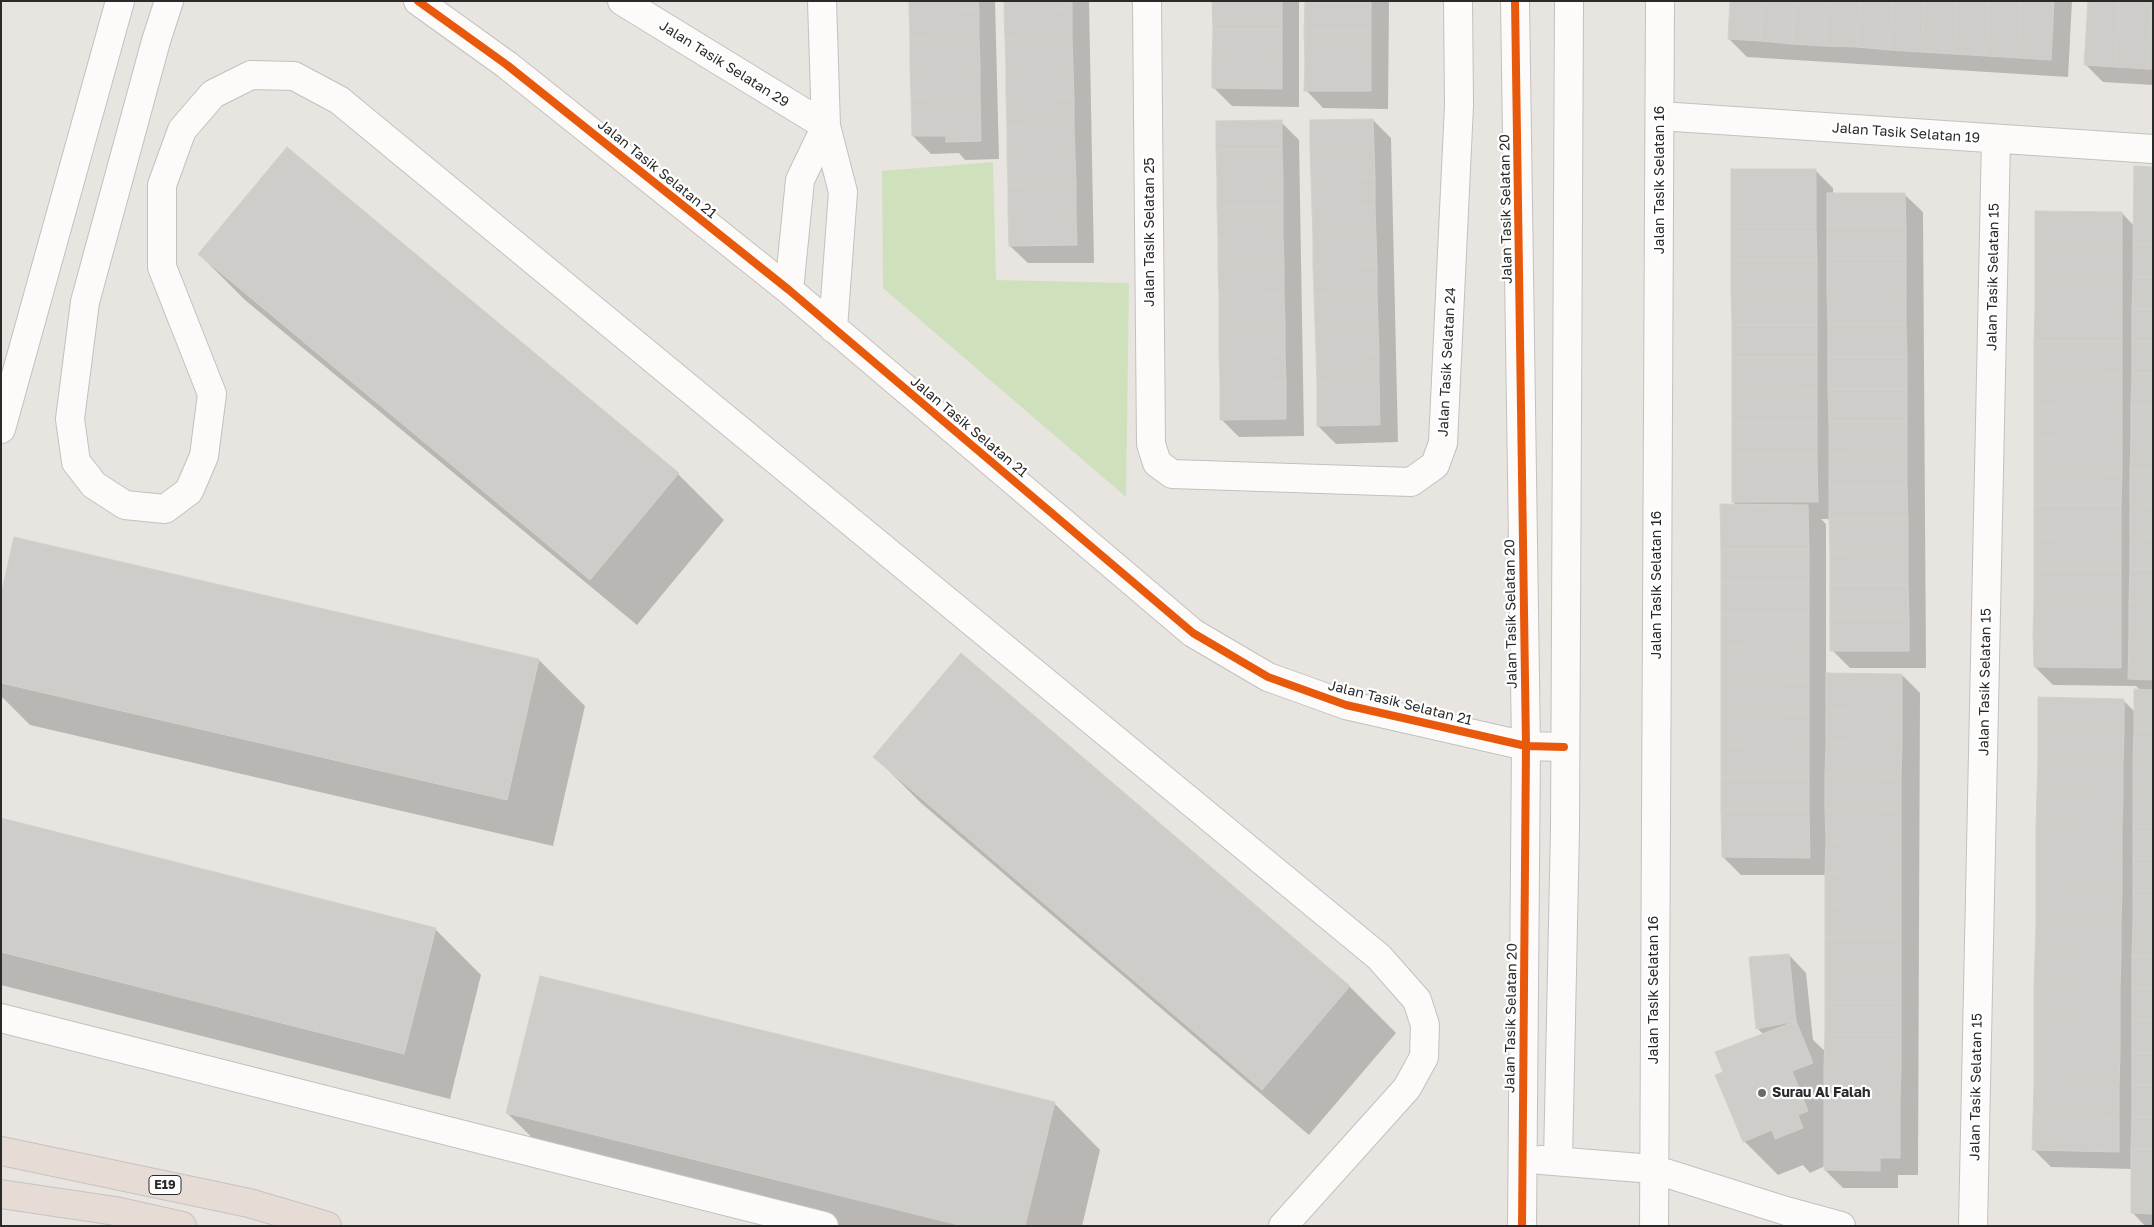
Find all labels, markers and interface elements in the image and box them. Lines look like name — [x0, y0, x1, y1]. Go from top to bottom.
street label: Jalan Tasik Selatan 29 — [656, 17, 792, 111]
street label: Jalan Tasik Selatan 16 — [1652, 106, 1668, 254]
street label: Jalan Tasik Selatan 21 — [594, 116, 720, 222]
street label: Jalan Tasik Selatan 19 — [1831, 119, 1981, 147]
street label: Jalan Tasik Selatan 20 — [1496, 134, 1516, 284]
street label: Jalan Tasik Selatan 25 — [1142, 157, 1158, 307]
street label: Jalan Tasik Selatan 15 — [1983, 203, 2003, 351]
street label: Jalan Tasik Selatan 24 — [1435, 287, 1459, 437]
street label: Jalan Tasik Selatan 21 — [907, 373, 1031, 481]
street label: Jalan Tasik Selatan 16 — [1649, 511, 1665, 659]
street label: Jalan Tasik Selatan 20 — [1501, 539, 1521, 689]
street label: Jalan Tasik Selatan 15 — [1975, 608, 1995, 756]
street label: Jalan Tasik Selatan 21 — [1326, 677, 1474, 729]
street label: Jalan Tasik Selatan 16 — [1646, 916, 1662, 1064]
street label: Jalan Tasik Selatan 20 — [1501, 943, 1521, 1093]
street label: Jalan Tasik Selatan 15 — [1966, 1013, 1986, 1161]
place label: Surau Al Falah — [1772, 1085, 1870, 1101]
marker: Surau Al Falah — [1756, 1087, 1768, 1099]
road number: E19 — [149, 1176, 181, 1194]

